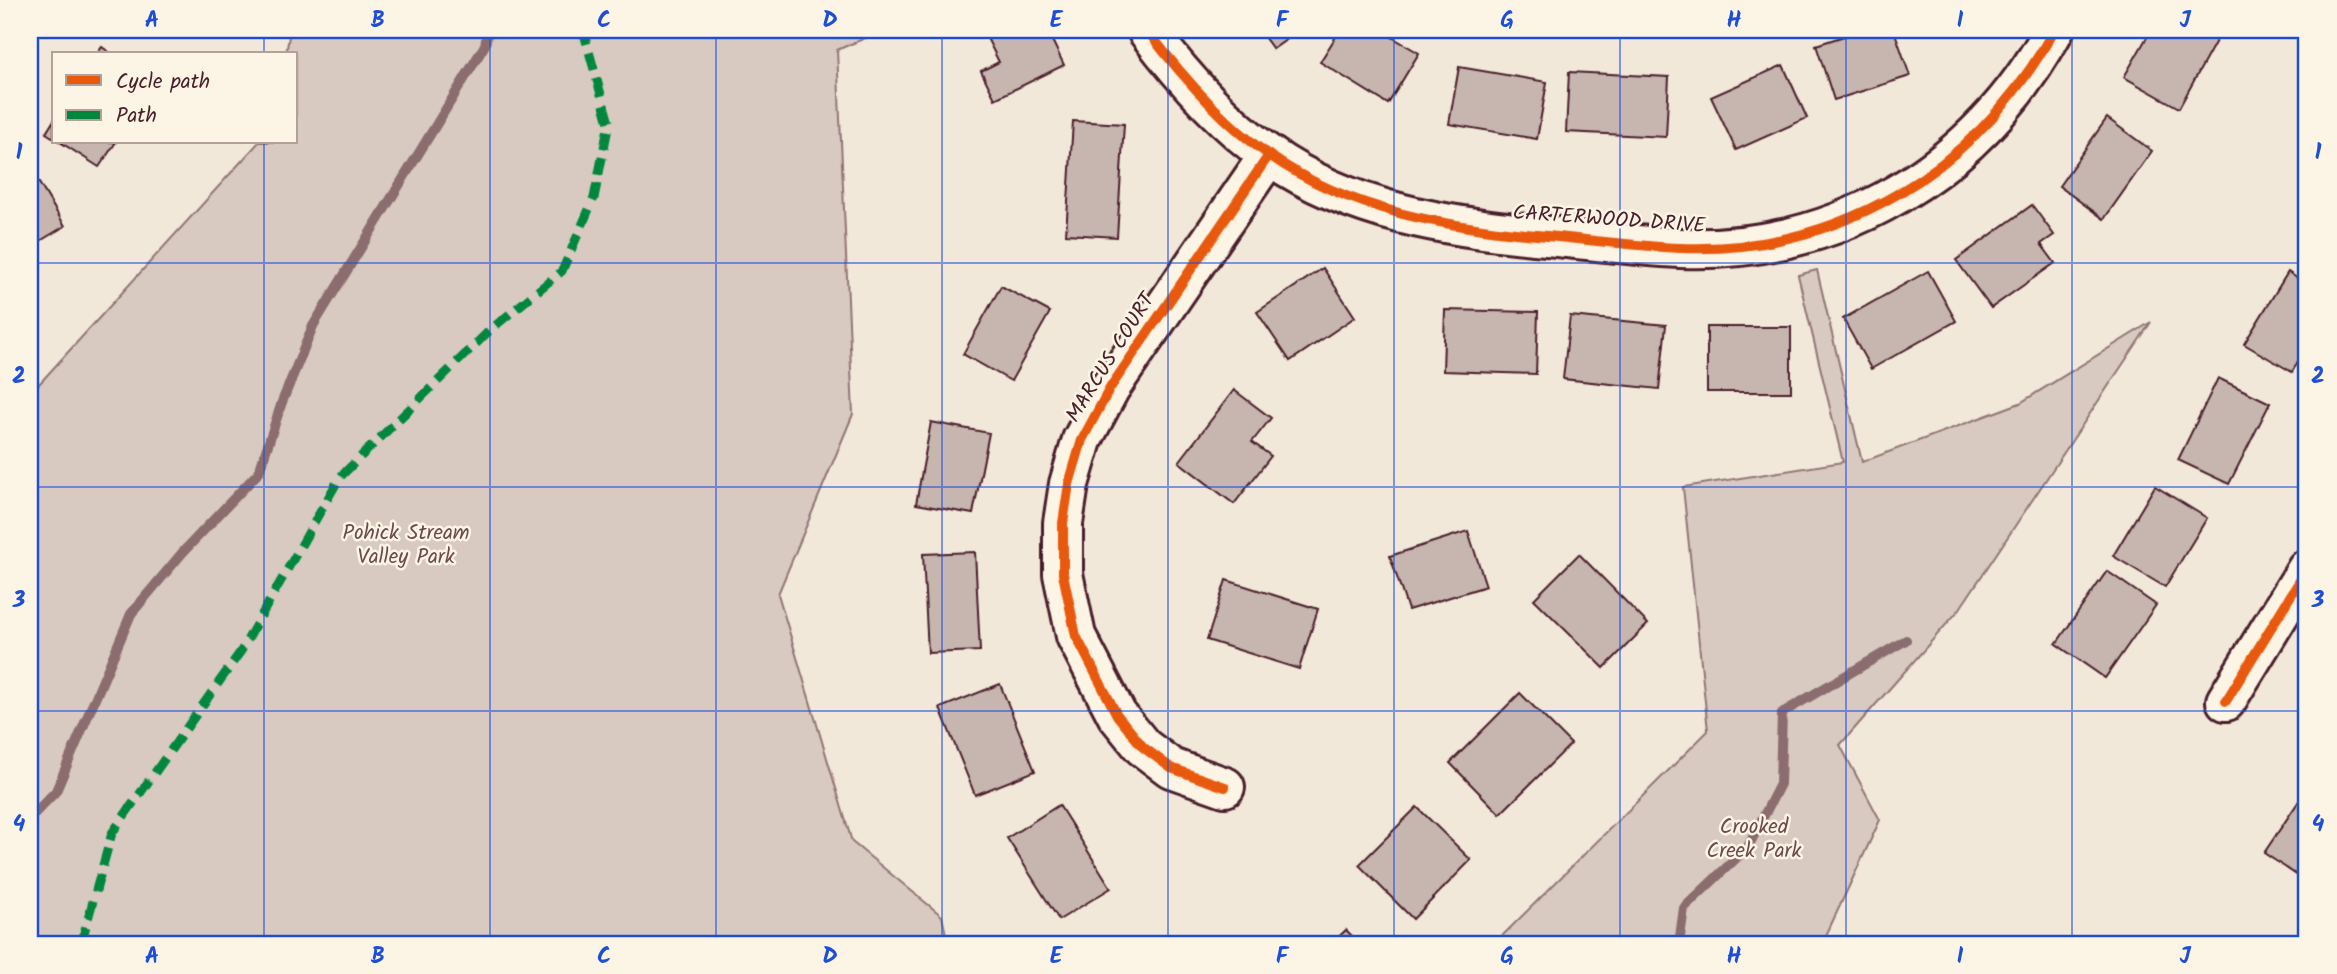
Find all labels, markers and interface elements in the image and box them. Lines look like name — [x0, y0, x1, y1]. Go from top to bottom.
text: A — [145, 3, 159, 39]
text: B — [371, 3, 385, 39]
text: C — [597, 3, 611, 39]
text: D — [822, 3, 838, 39]
text: E — [1050, 3, 1064, 39]
text: F — [1276, 3, 1290, 39]
text: G — [1500, 3, 1514, 39]
text: H — [1727, 3, 1742, 39]
text: I — [1956, 3, 1964, 39]
text: J — [2179, 3, 2191, 39]
legend — [52, 52, 298, 144]
text: Cycle path — [116, 66, 210, 99]
text: Path — [116, 100, 157, 133]
text: 1 — [16, 135, 23, 171]
text: 1 — [2315, 135, 2322, 171]
street label: CARTERWOOD DRIVE — [1511, 197, 1707, 243]
street label: MARCUS COURT — [1058, 285, 1165, 429]
text: 2 — [12, 359, 26, 395]
text: 2 — [2311, 359, 2325, 395]
park label: Pohick Stream Valley Park — [342, 517, 470, 574]
text: 3 — [12, 583, 26, 619]
text: 3 — [2311, 583, 2325, 619]
text: 4 — [13, 807, 26, 843]
text: 4 — [2312, 807, 2325, 843]
park label: Crooked Creek Park — [1707, 811, 1802, 868]
text: A — [145, 939, 159, 974]
text: B — [371, 939, 385, 974]
text: C — [597, 939, 611, 974]
text: D — [822, 939, 838, 974]
text: E — [1050, 939, 1064, 974]
text: F — [1276, 939, 1290, 974]
text: G — [1500, 939, 1514, 974]
text: H — [1727, 939, 1742, 974]
text: I — [1956, 939, 1964, 974]
text: J — [2179, 939, 2191, 974]

